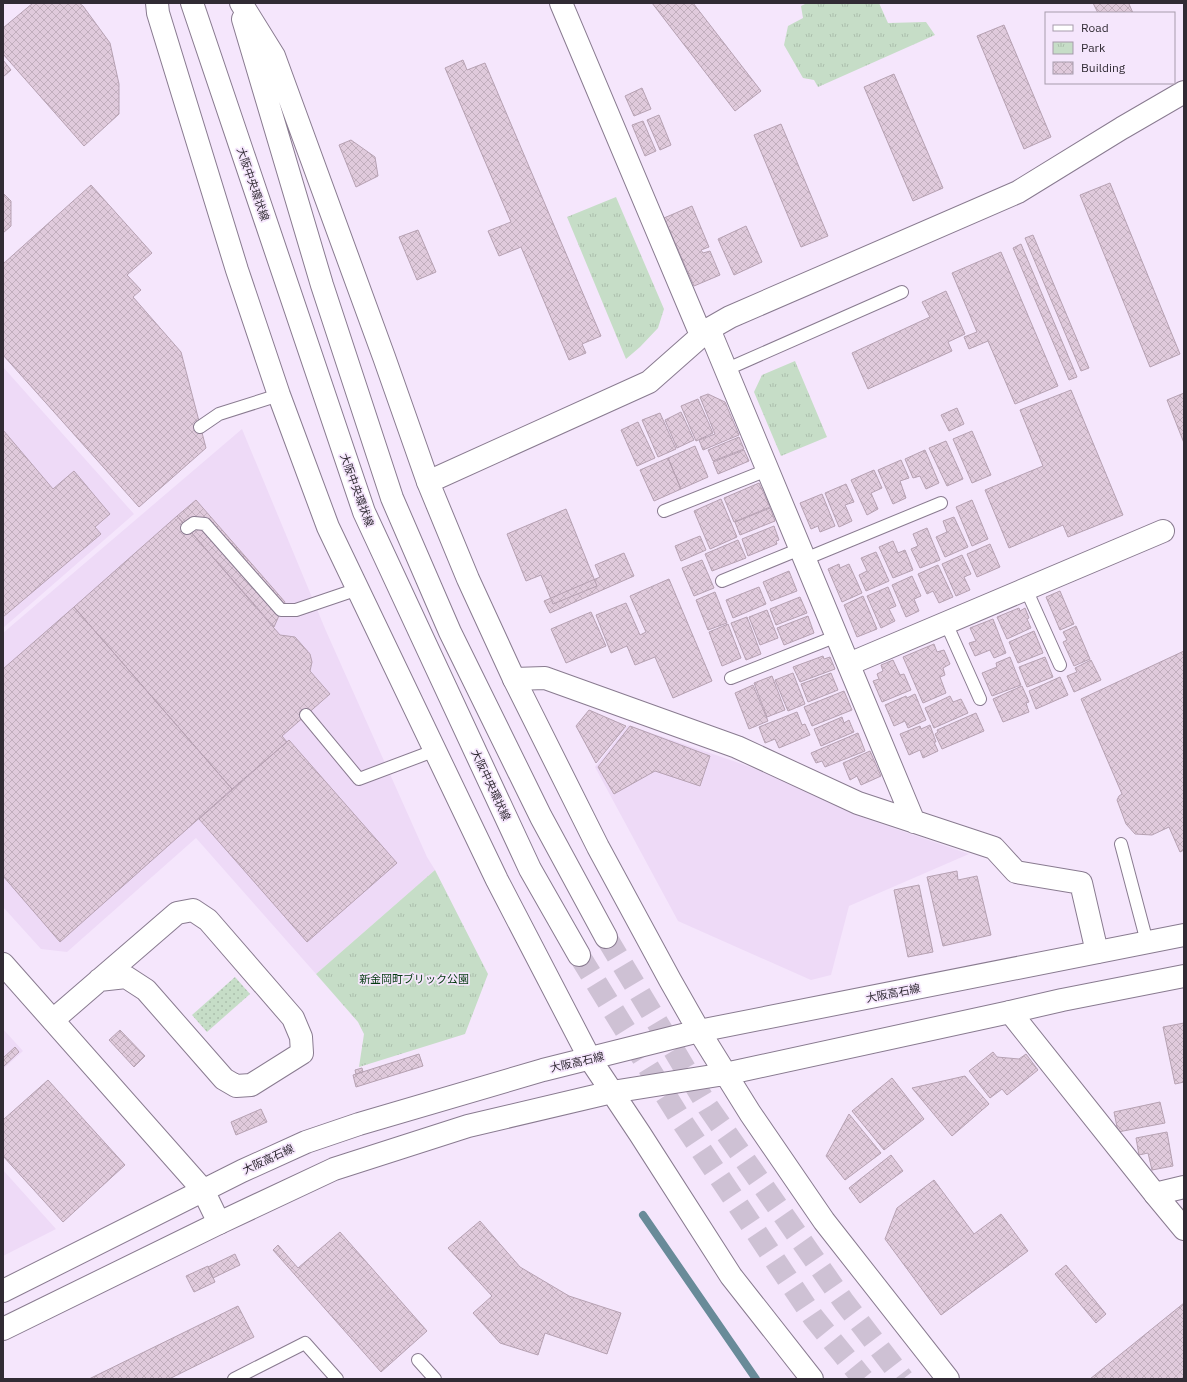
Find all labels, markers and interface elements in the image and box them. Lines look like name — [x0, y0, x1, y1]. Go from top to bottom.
legend — [1045, 12, 1175, 84]
text: Road — [1081, 20, 1109, 35]
text: Park — [1081, 40, 1106, 55]
text: Building — [1081, 60, 1126, 75]
street label: 大阪中央環状線 — [234, 145, 272, 223]
street label: 大阪中央環状線 — [337, 451, 377, 529]
street label: 大阪中央環状線 — [468, 747, 514, 823]
park label: 新金岡町ブリック公園 — [359, 972, 469, 986]
street label: 大阪高石線 — [865, 981, 921, 1005]
street label: 大阪高石線 — [549, 1049, 605, 1075]
street label: 大阪高石線 — [240, 1141, 296, 1177]

